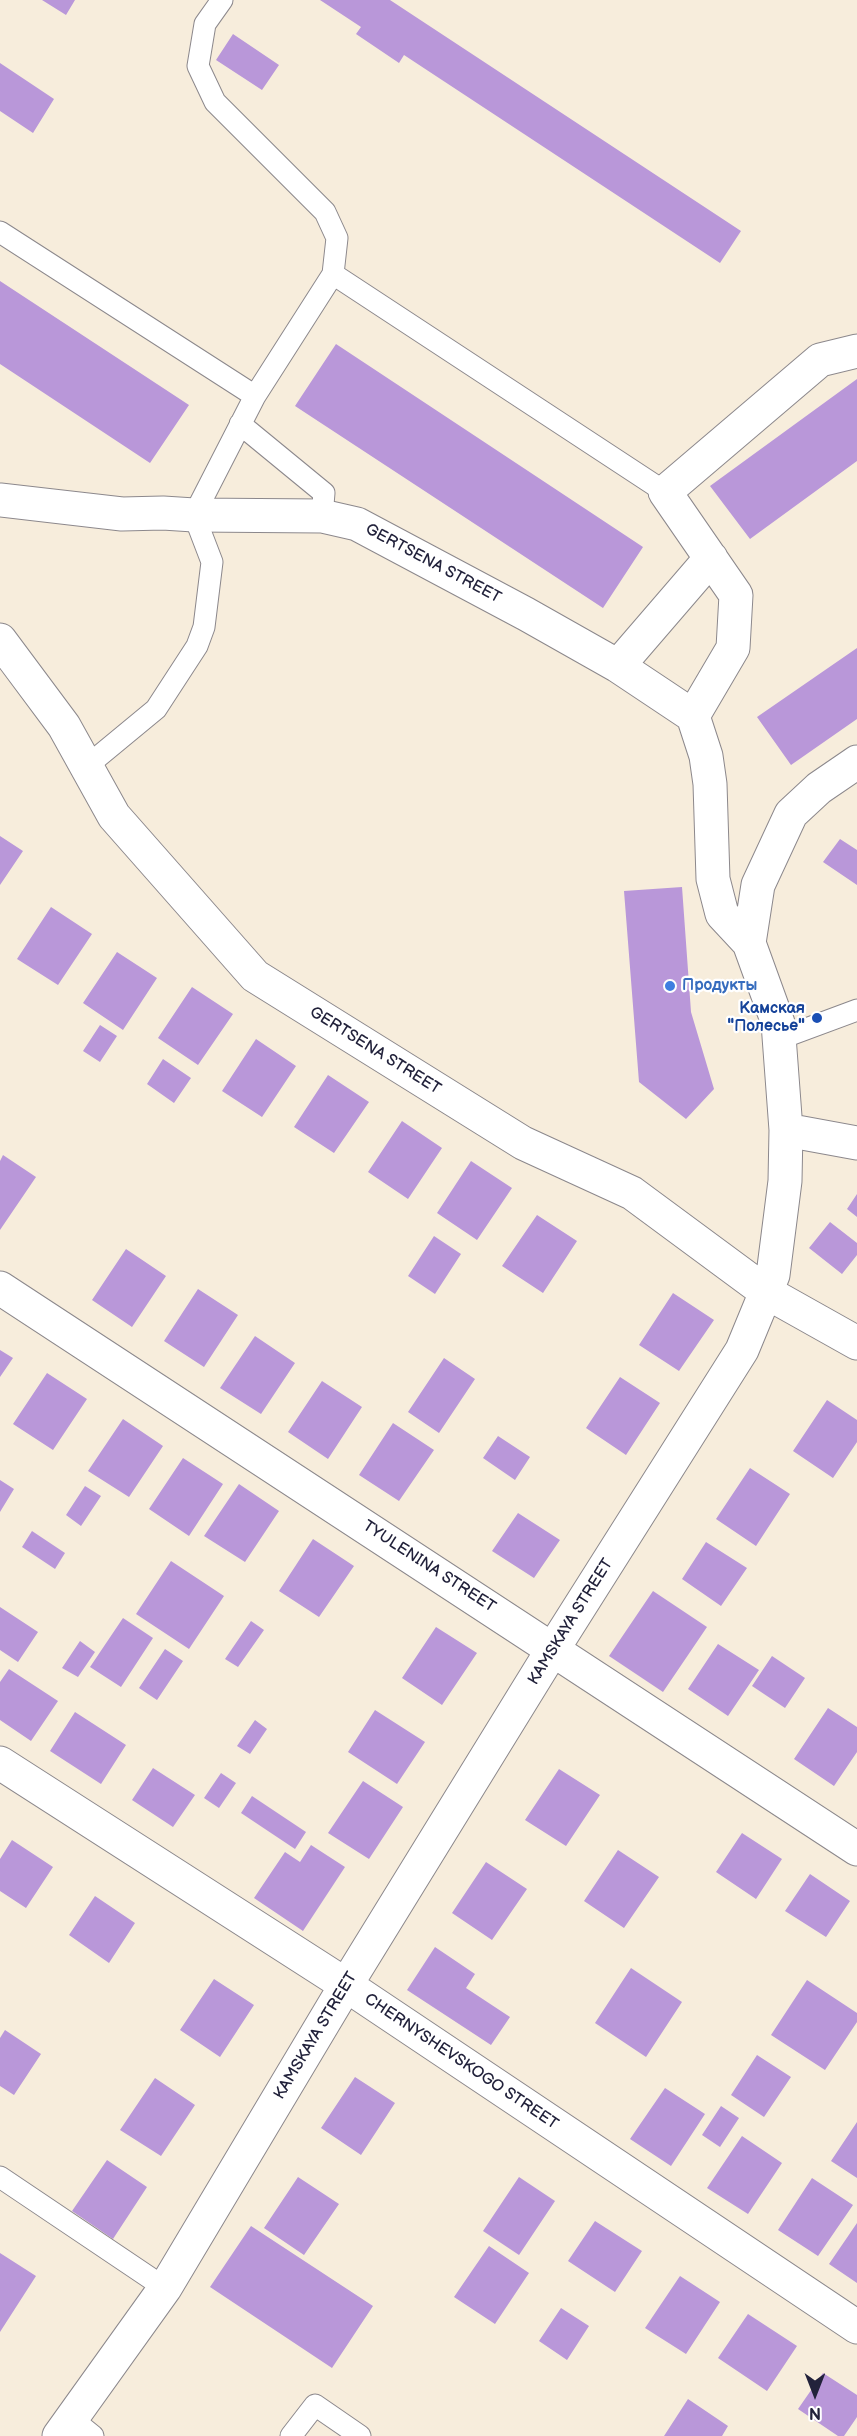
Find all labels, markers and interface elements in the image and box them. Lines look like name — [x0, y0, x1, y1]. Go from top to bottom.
street label: GERTSENA STREET — [362, 520, 504, 608]
place label: Продукты — [682, 976, 757, 996]
marker: Продукты — [663, 979, 677, 993]
place label: Камская "Полесье" — [727, 999, 805, 1037]
street label: GERTSENA STREET — [306, 1003, 444, 1099]
marker: Камская "Полесье" — [810, 1011, 824, 1025]
street label: TYULENINA STREET — [359, 1517, 499, 1617]
street label: KAMSKAYA STREET — [524, 1555, 618, 1689]
street label: KAMSKAYA STREET — [270, 1969, 362, 2103]
street label: CHERNYSHEVSKOGO STREET — [360, 1990, 562, 2134]
north arrow — [785, 2364, 845, 2424]
text: N — [809, 2403, 821, 2422]

